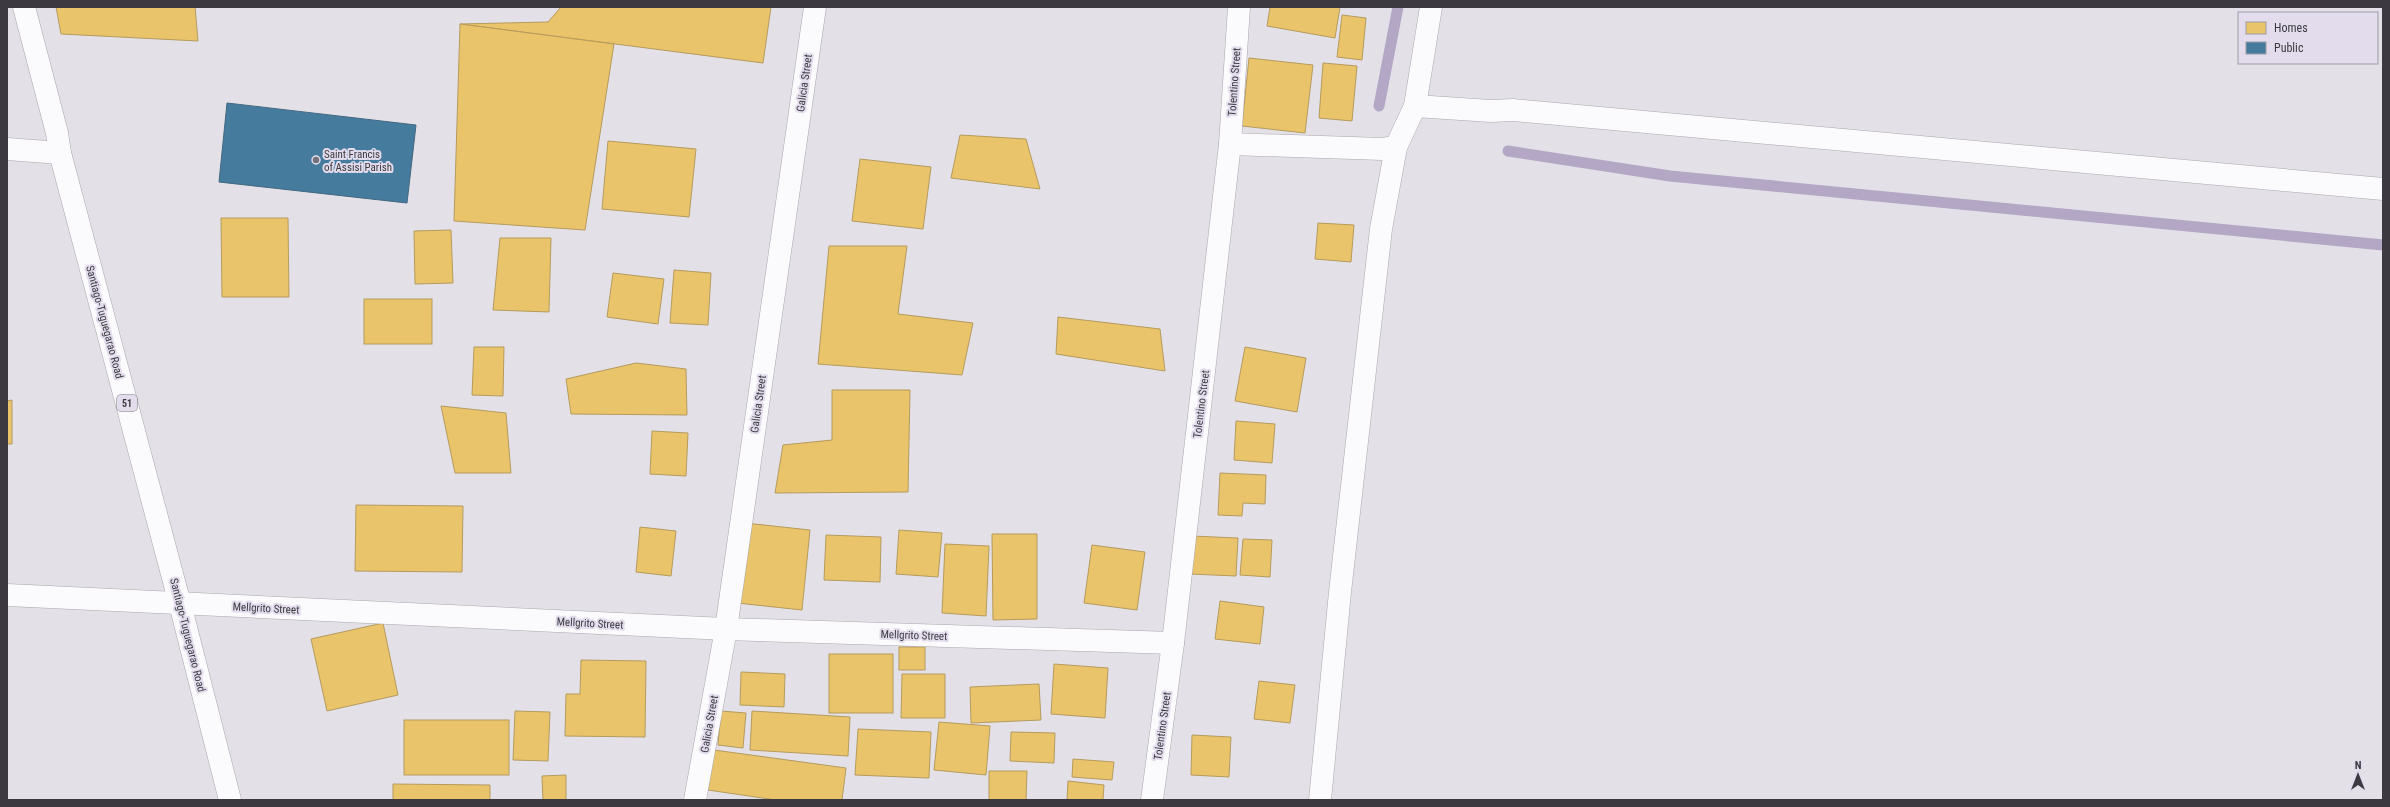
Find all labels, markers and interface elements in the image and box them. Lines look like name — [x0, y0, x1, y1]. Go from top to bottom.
legend — [2238, 12, 2378, 64]
text: Homes — [2274, 21, 2308, 35]
text: Public — [2274, 41, 2304, 55]
street label: Tolentino Street — [1226, 47, 1243, 117]
street label: Galicia Street — [794, 53, 815, 113]
place label: Saint Francis of Assisi Parish — [324, 148, 392, 174]
marker: Saint Francis of Assisi Parish — [311, 155, 321, 165]
street label: Santiago-Tuguegarao Road — [83, 264, 126, 380]
street label: Tolentino Street — [1191, 369, 1212, 439]
street label: Galicia Street — [748, 374, 769, 434]
road number: 51 — [117, 395, 137, 411]
street label: Santiago-Tuguegarao Road — [167, 577, 208, 693]
street label: Mellgrito Street — [232, 600, 300, 617]
street label: Mellgrito Street — [556, 615, 624, 632]
street label: Mellgrito Street — [880, 628, 948, 643]
street label: Tolentino Street — [1151, 691, 1174, 761]
street label: Galicia Street — [698, 694, 721, 754]
north arrow — [2338, 755, 2378, 795]
text: N — [2355, 759, 2362, 772]

